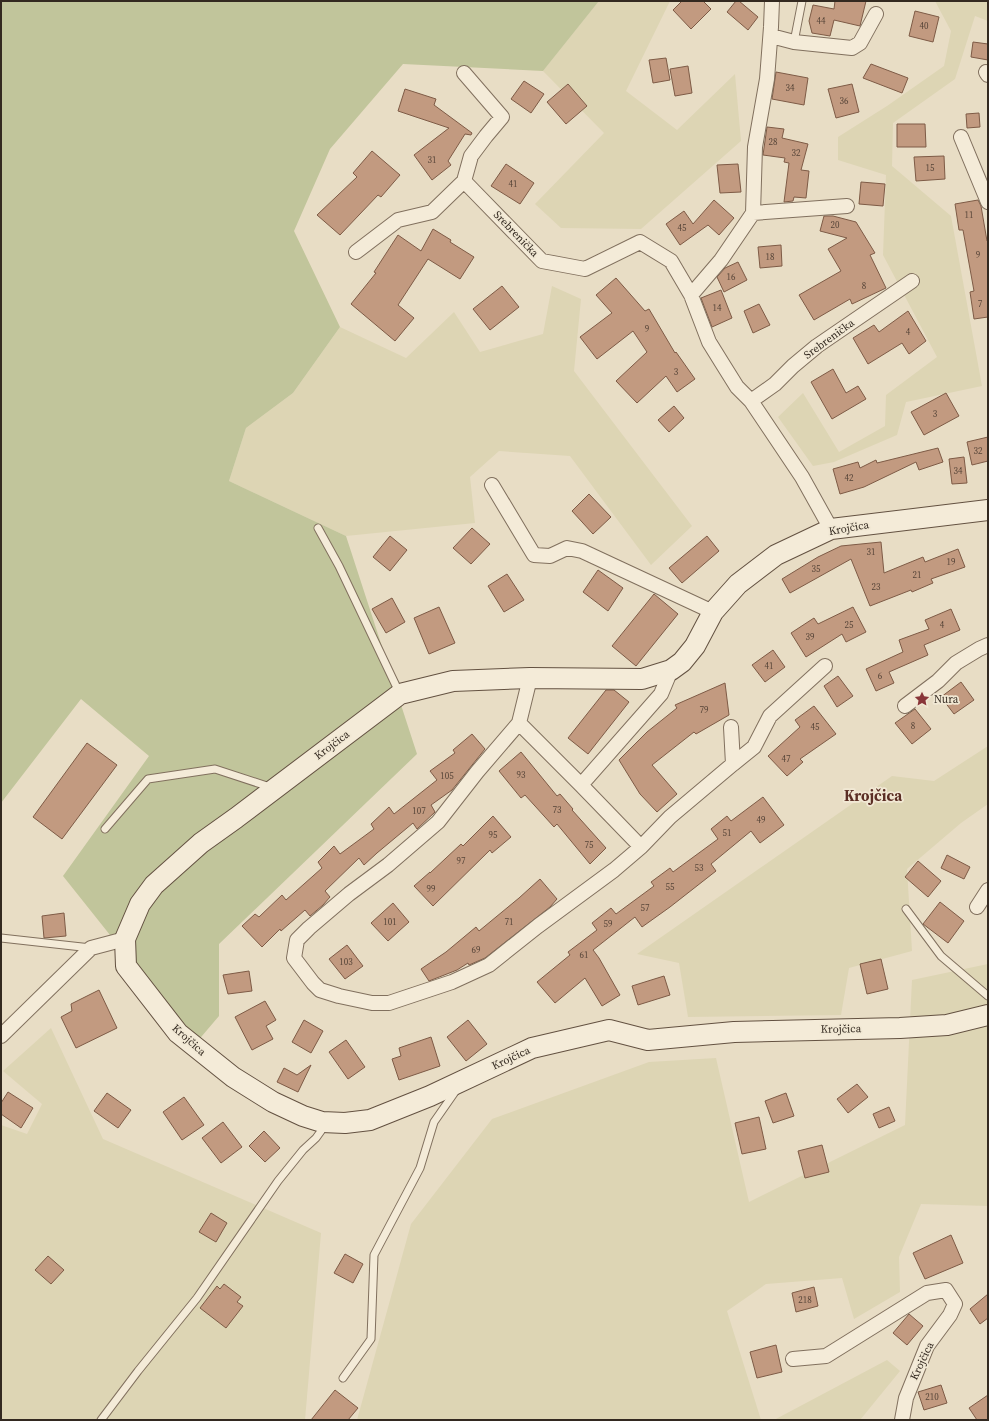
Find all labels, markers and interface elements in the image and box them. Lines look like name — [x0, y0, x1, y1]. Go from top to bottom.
house number: 44 — [816, 15, 826, 27]
house number: 40 — [919, 20, 929, 32]
house number: 34 — [785, 82, 795, 94]
house number: 36 — [839, 95, 849, 107]
house number: 28 — [768, 136, 778, 148]
house number: 32 — [791, 147, 801, 159]
house number: 31 — [427, 154, 437, 166]
house number: 15 — [925, 162, 935, 174]
house number: 41 — [508, 178, 518, 190]
street label: Srebrenička — [490, 208, 542, 261]
house number: 11 — [964, 209, 974, 221]
house number: 20 — [830, 219, 840, 231]
house number: 45 — [677, 222, 687, 234]
house number: 9 — [976, 249, 981, 261]
house number: 18 — [765, 251, 775, 263]
house number: 16 — [726, 271, 736, 283]
house number: 8 — [862, 280, 867, 292]
house number: 7 — [978, 298, 983, 310]
house number: 14 — [712, 302, 722, 314]
street label: Srebrenička — [801, 315, 858, 362]
house number: 9 — [645, 323, 650, 335]
house number: 4 — [906, 326, 911, 338]
house number: 3 — [674, 366, 679, 378]
house number: 3 — [933, 408, 938, 420]
house number: 32 — [973, 445, 983, 457]
house number: 34 — [953, 465, 963, 477]
house number: 42 — [844, 472, 854, 484]
street label: Krojčica — [828, 517, 871, 539]
house number: 31 — [866, 546, 876, 558]
house number: 19 — [946, 556, 956, 568]
house number: 35 — [811, 563, 821, 575]
house number: 21 — [912, 569, 922, 581]
house number: 23 — [871, 581, 881, 593]
house number: 25 — [844, 619, 854, 631]
house number: 4 — [940, 619, 945, 631]
house number: 39 — [805, 631, 815, 643]
house number: 41 — [764, 660, 774, 672]
house number: 6 — [878, 670, 883, 682]
place icon: Nura — [913, 690, 931, 708]
place label: Nura — [934, 692, 959, 707]
house number: 79 — [699, 704, 709, 716]
house number: 8 — [911, 720, 916, 732]
house number: 45 — [810, 721, 820, 733]
street label: Krojčica — [311, 727, 353, 763]
house number: 47 — [781, 753, 791, 765]
house number: 93 — [516, 769, 526, 781]
house number: 105 — [440, 770, 454, 782]
district label: Krojčica — [844, 785, 903, 806]
house number: 73 — [552, 804, 562, 816]
house number: 107 — [412, 805, 426, 817]
house number: 49 — [756, 814, 766, 826]
house number: 51 — [722, 827, 732, 839]
house number: 95 — [488, 829, 498, 841]
house number: 75 — [584, 839, 594, 851]
house number: 97 — [456, 855, 466, 867]
house number: 53 — [694, 862, 704, 874]
house number: 55 — [665, 881, 675, 893]
house number: 99 — [426, 883, 436, 895]
house number: 57 — [640, 902, 650, 914]
house number: 101 — [383, 916, 397, 928]
house number: 71 — [504, 916, 514, 928]
house number: 59 — [603, 918, 613, 930]
house number: 69 — [471, 944, 481, 956]
house number: 61 — [579, 949, 589, 961]
house number: 103 — [339, 956, 353, 968]
street label: Krojčica — [169, 1021, 209, 1059]
street label: Krojčica — [821, 1021, 862, 1037]
street label: Krojčica — [489, 1042, 533, 1073]
house number: 218 — [798, 1294, 812, 1306]
street label: Krojčica — [907, 1339, 938, 1383]
house number: 210 — [925, 1391, 939, 1403]

